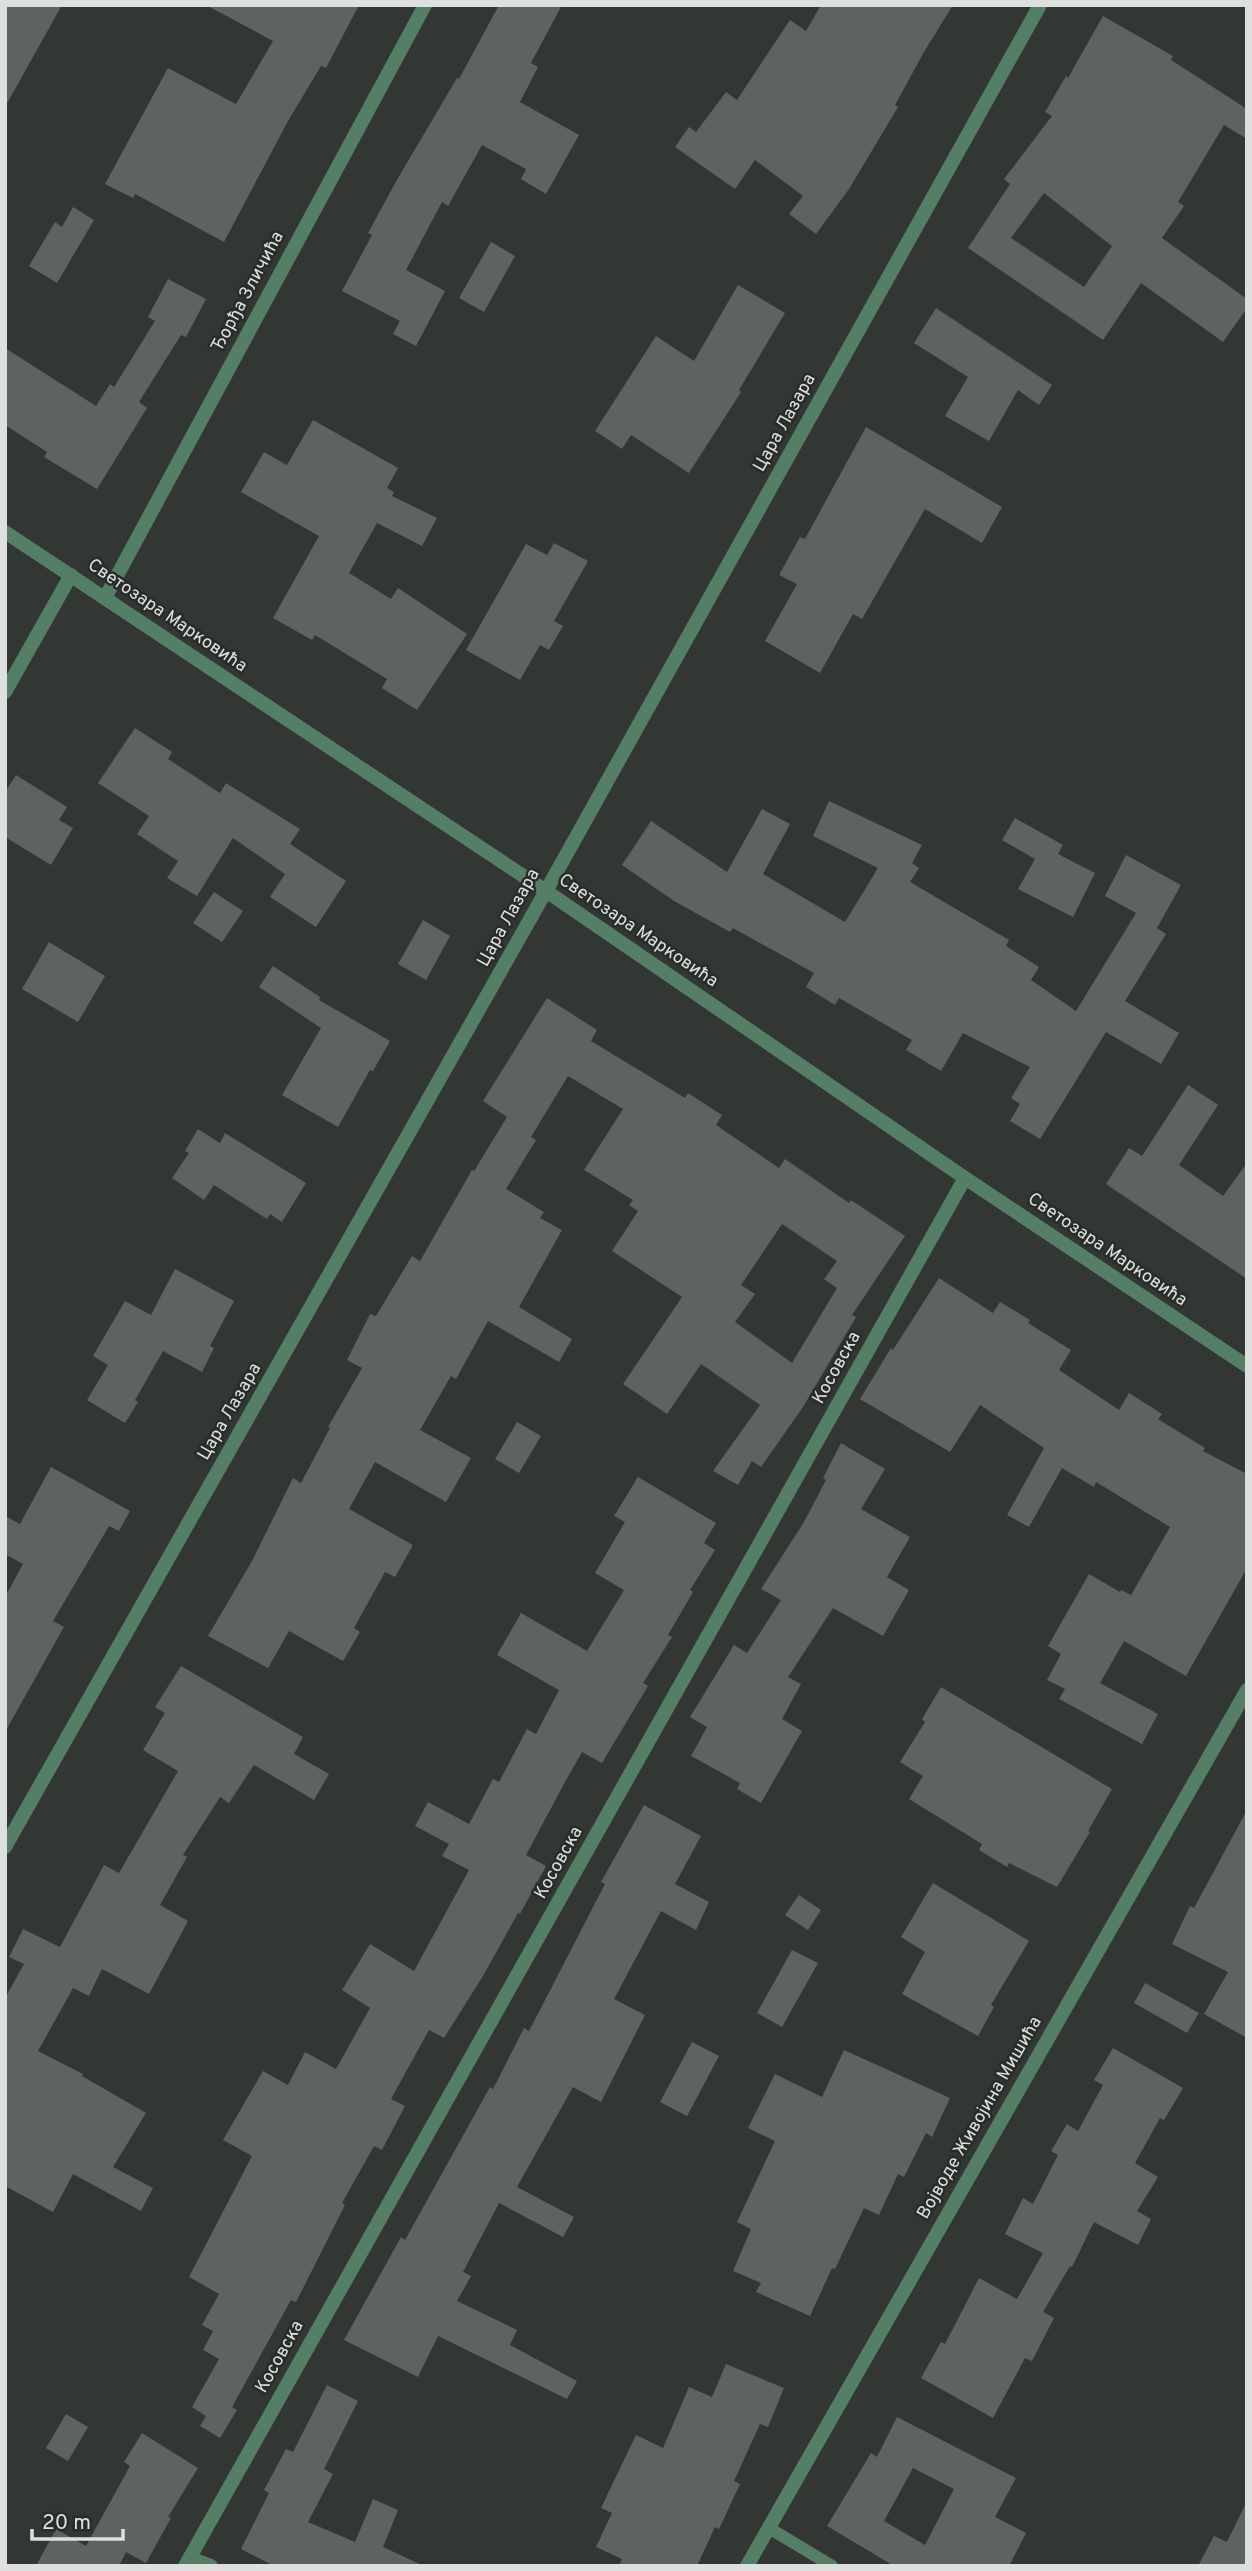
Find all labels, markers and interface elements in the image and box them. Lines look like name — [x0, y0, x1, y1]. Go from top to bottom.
street label: Ђорђа Зличића — [206, 228, 290, 356]
street label: Цара Лазара — [749, 370, 821, 476]
street label: Светозара Марковића — [83, 554, 251, 678]
street label: Цара Лазара — [473, 865, 545, 971]
street label: Светозара Марковића — [554, 869, 722, 993]
street label: Светозара Марковића — [1023, 1188, 1191, 1312]
street label: Косовска — [808, 1328, 866, 1408]
street label: Цара Лазара — [193, 1359, 267, 1465]
street label: Косовска — [530, 1823, 588, 1903]
street label: Војводе Живојина Мишића — [912, 2012, 1048, 2224]
street label: Косовска — [251, 2317, 309, 2397]
scale bar — [32, 2498, 122, 2542]
text: 20 m — [42, 2510, 91, 2537]

